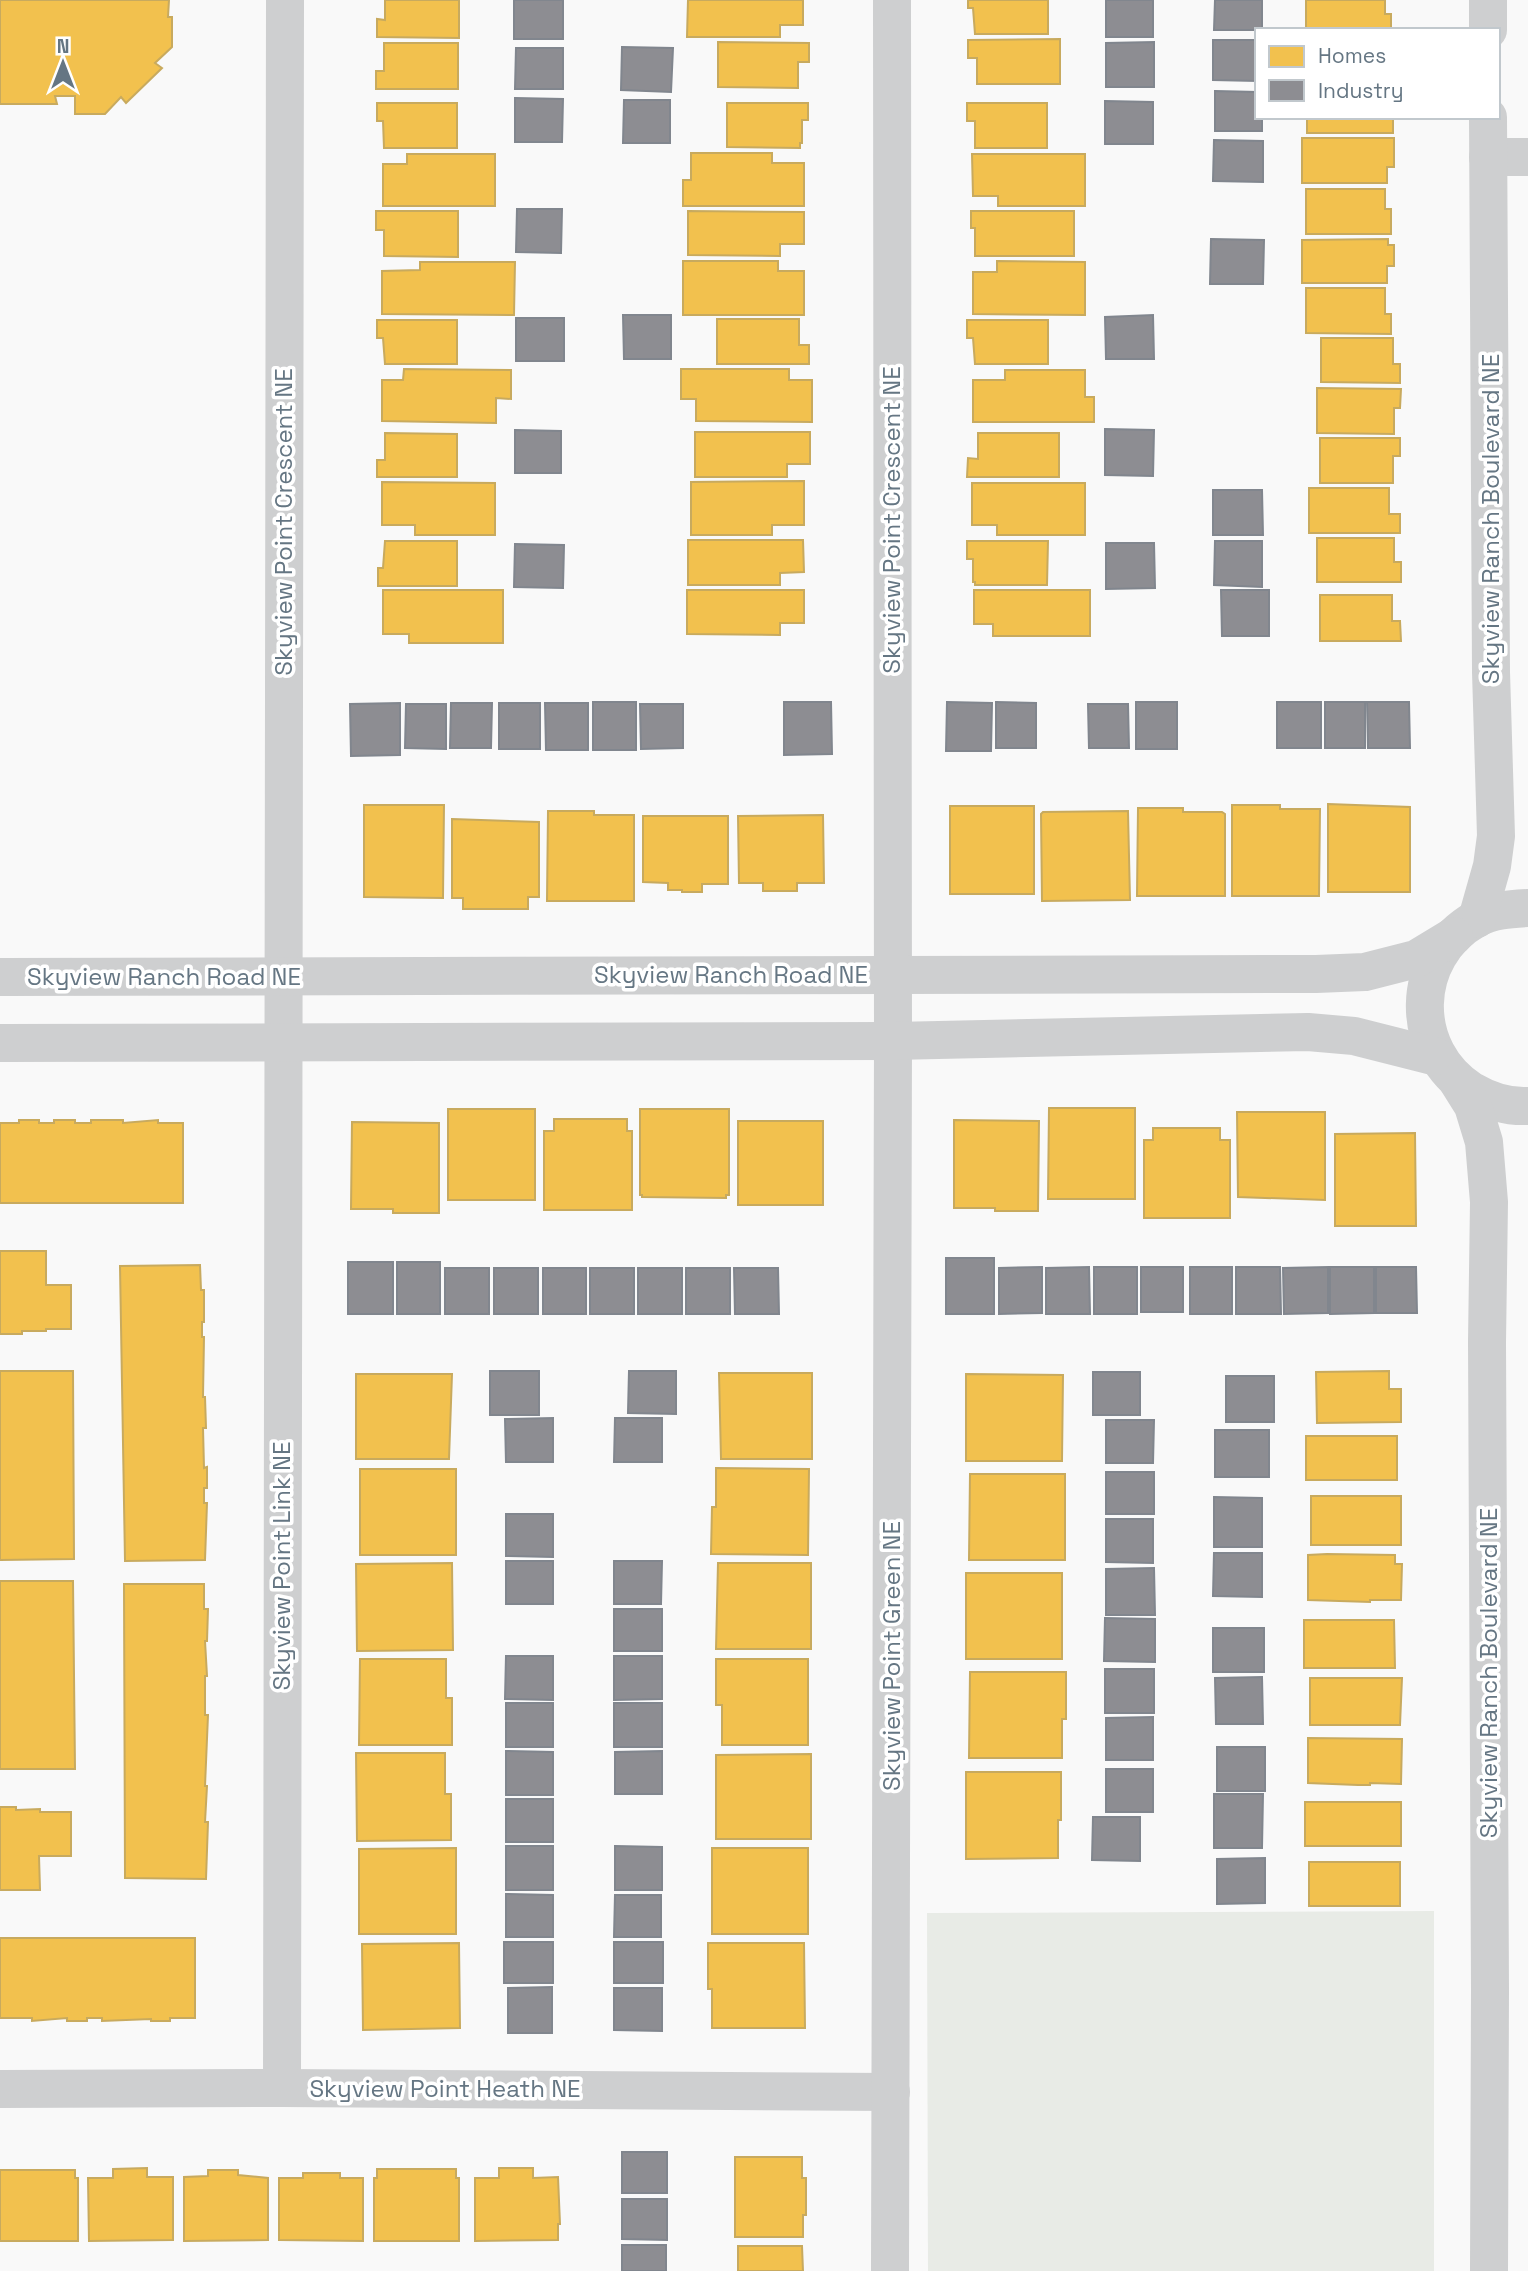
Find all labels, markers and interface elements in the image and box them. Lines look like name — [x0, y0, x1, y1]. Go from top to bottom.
north arrow — [28, 28, 98, 98]
legend — [1255, 28, 1500, 119]
text: N — [57, 34, 69, 59]
text: Homes — [1318, 42, 1386, 69]
text: Industry — [1318, 77, 1404, 104]
street label: Skyview Ranch Boulevard NE — [1475, 354, 1506, 684]
street label: Skyview Point Crescent NE — [876, 366, 907, 674]
street label: Skyview Point Crescent NE — [268, 368, 299, 676]
street label: Skyview Ranch Road NE — [594, 959, 868, 990]
street label: Skyview Ranch Road NE — [27, 961, 301, 992]
street label: Skyview Point Link NE — [266, 1441, 297, 1691]
street label: Skyview Ranch Boulevard NE — [1473, 1508, 1504, 1838]
street label: Skyview Point Green NE — [876, 1521, 907, 1791]
street label: Skyview Point Heath NE — [309, 2073, 581, 2104]

